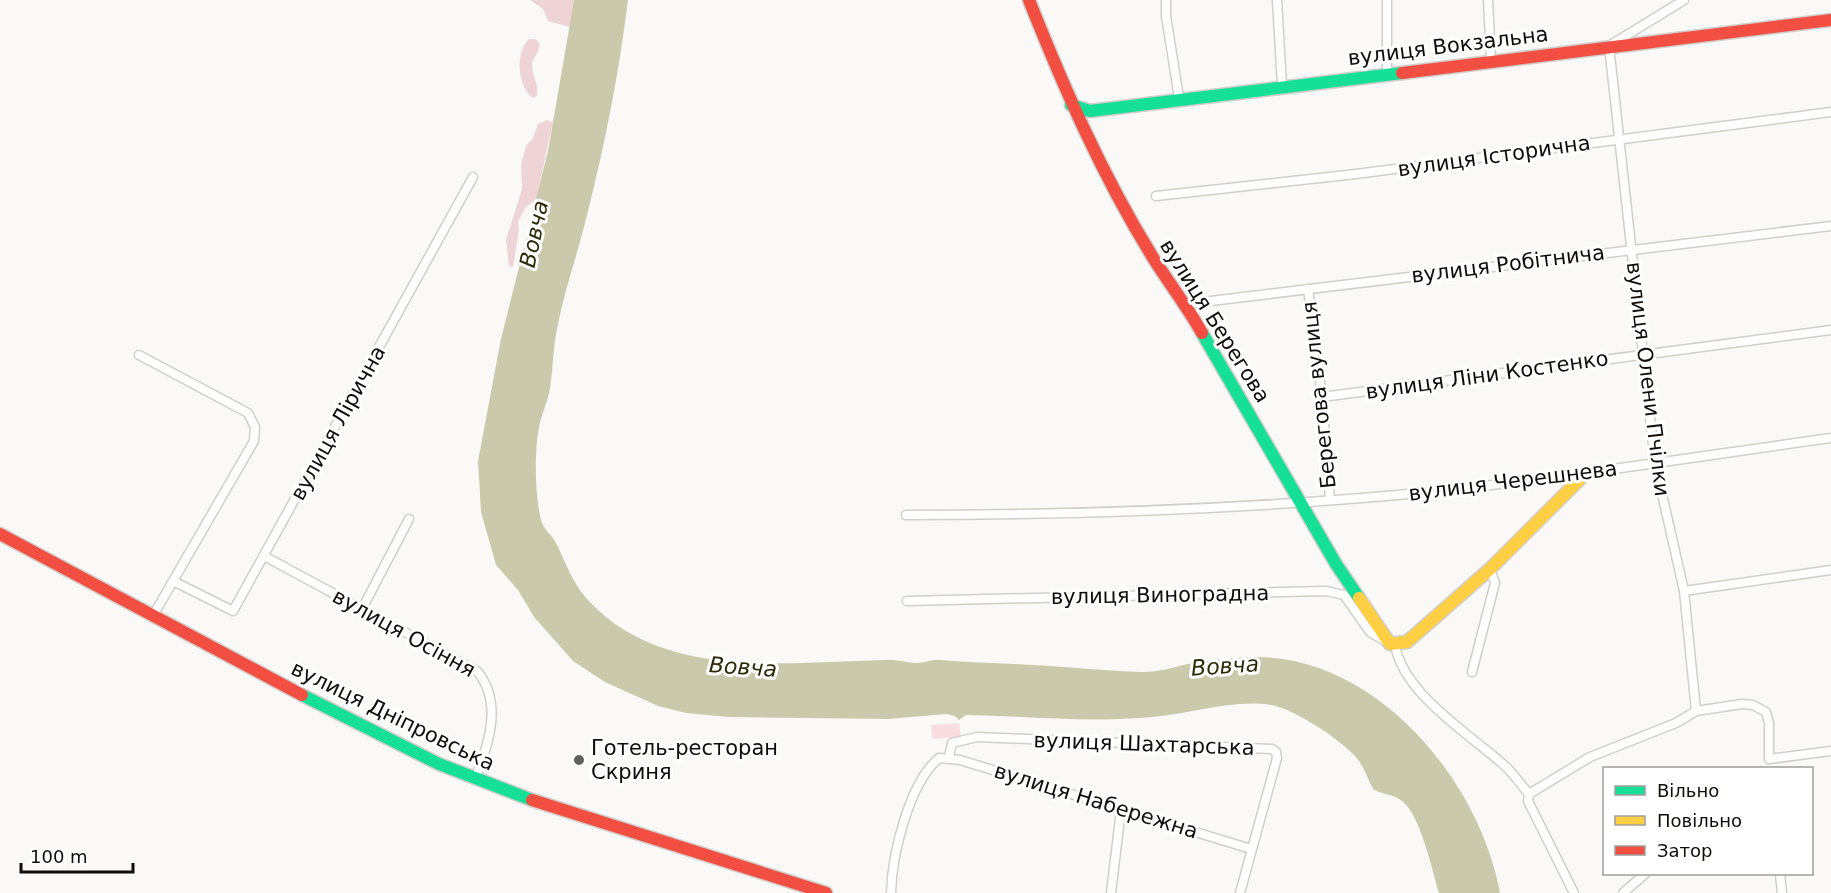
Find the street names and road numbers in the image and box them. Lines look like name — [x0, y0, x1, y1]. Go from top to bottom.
street label: вулиця Вокзальна — [1346, 22, 1550, 70]
street label: вулиця Історична — [1396, 131, 1592, 181]
street label: вулиця Берегова — [1155, 235, 1275, 407]
street label: вулиця Робітнича — [1410, 240, 1606, 288]
street label: вулиця Олени Пчілки — [1622, 260, 1674, 498]
street label: Берегова вулиця — [1297, 300, 1341, 490]
street label: вулиця Лірична — [286, 341, 390, 505]
street label: вулиця Ліни Костенко — [1364, 346, 1610, 404]
street label: вулиця Черешнева — [1407, 456, 1619, 506]
street label: вулиця Виноградна — [1051, 581, 1269, 609]
street label: вулиця Осіння — [328, 584, 480, 682]
street label: вулиця Дніпровська — [287, 656, 499, 776]
street label: вулиця Шахтарська — [1033, 728, 1255, 760]
street label: вулиця Набережна — [991, 759, 1201, 843]

